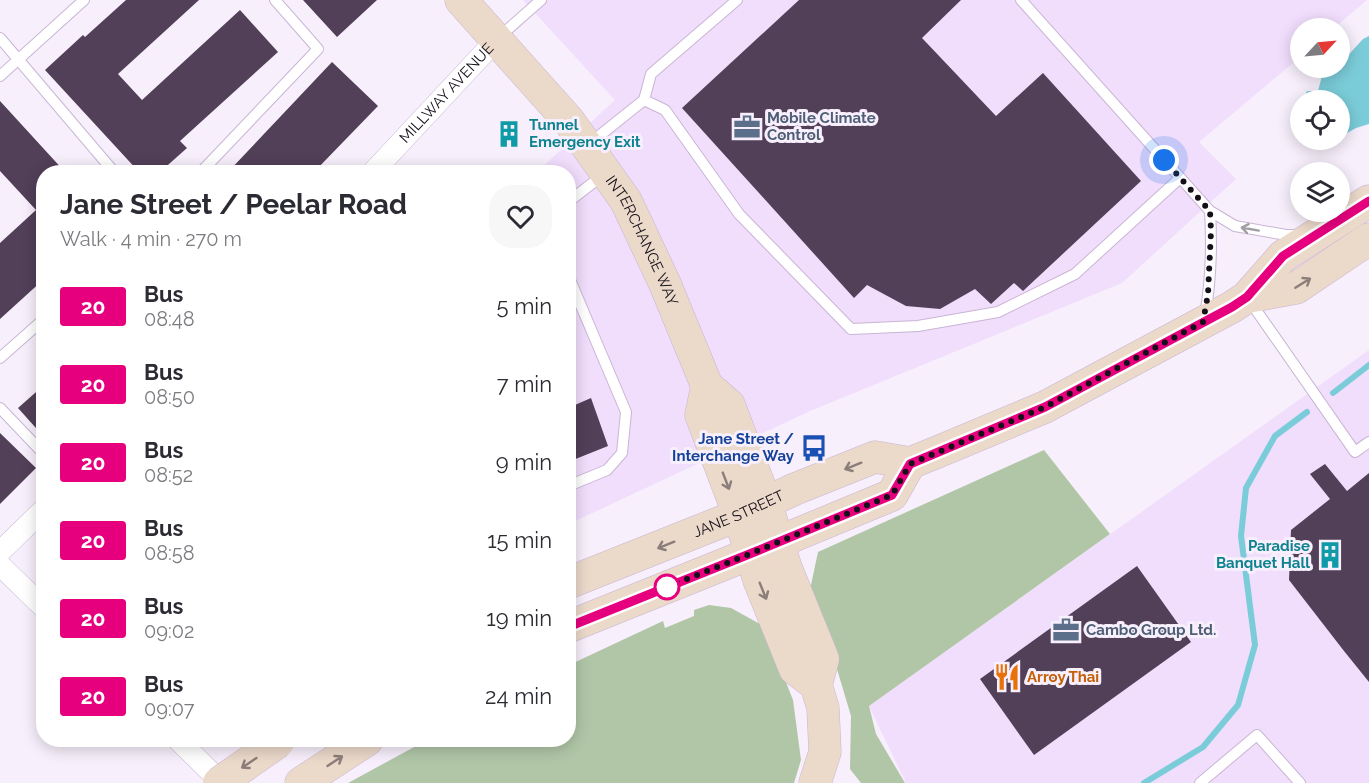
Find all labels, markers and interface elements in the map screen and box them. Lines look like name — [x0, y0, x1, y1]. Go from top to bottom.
north arrow — [1290, 18, 1350, 78]
map controls — [1290, 18, 1350, 222]
street label: MILLWAY AVENUE — [396, 39, 498, 147]
button: locate — [1290, 90, 1350, 150]
place label: Mobile Climate Control — [767, 109, 876, 144]
office icon: Mobile Climate Control — [732, 112, 762, 142]
place label: Tunnel Emergency Exit — [529, 116, 641, 151]
building icon: Tunnel Emergency Exit — [494, 119, 524, 149]
your location — [1149, 145, 1179, 175]
button: layers — [1290, 162, 1350, 222]
street label: INTERCHANGE WAY — [602, 172, 682, 308]
button: heart — [489, 185, 552, 248]
text: Jane Street / Peelar Road — [60, 188, 407, 221]
one-way arrow — [1241, 223, 1261, 234]
text: Walk · 4 min · 270 m — [60, 227, 242, 251]
one-way arrow — [1294, 277, 1311, 289]
text: Bus — [144, 281, 183, 307]
text: 5 min — [497, 293, 552, 319]
text: 20 — [81, 294, 105, 319]
text: 08:48 — [144, 307, 195, 331]
text: Bus — [144, 359, 183, 385]
text: 7 min — [497, 371, 552, 397]
text: 20 — [81, 372, 105, 397]
text: 08:50 — [144, 385, 195, 409]
place label: Jane Street / Interchange Way — [672, 430, 795, 465]
bus stop icon: Jane Street / Interchange Way — [799, 433, 829, 463]
text: Bus — [144, 437, 183, 463]
text: 9 min — [496, 449, 552, 475]
text: 20 — [81, 450, 105, 475]
one-way arrow — [845, 461, 863, 472]
text: 08:52 — [144, 463, 193, 487]
one-way arrow — [721, 471, 732, 490]
street label: JANE STREET — [691, 486, 787, 541]
text: Bus — [144, 515, 183, 541]
text: 15 min — [487, 527, 552, 553]
text: 20 — [81, 528, 105, 553]
place label: Paradise Banquet Hall — [1216, 537, 1310, 572]
one-way arrow — [657, 540, 675, 551]
building icon: Paradise Banquet Hall — [1315, 540, 1345, 570]
text: 08:58 — [144, 541, 195, 565]
unlabelled marker — [654, 574, 680, 600]
one-way arrow — [758, 581, 769, 600]
text: Bus — [144, 593, 183, 619]
text: 19 min — [486, 605, 552, 631]
text: 20 — [81, 606, 105, 631]
office icon: Cambo Group Ltd. — [1051, 615, 1081, 645]
text: 09:02 — [144, 619, 194, 643]
place label: Cambo Group Ltd. — [1086, 621, 1216, 639]
restaurant icon: Arroy Thai — [992, 662, 1022, 692]
place label: Arroy Thai — [1027, 668, 1099, 686]
text: Bus — [144, 671, 183, 697]
text: 24 min — [485, 683, 552, 709]
text: 20 — [81, 684, 105, 709]
text: 09:07 — [144, 697, 195, 721]
one-way arrow — [326, 755, 342, 767]
one-way arrow — [241, 757, 257, 769]

